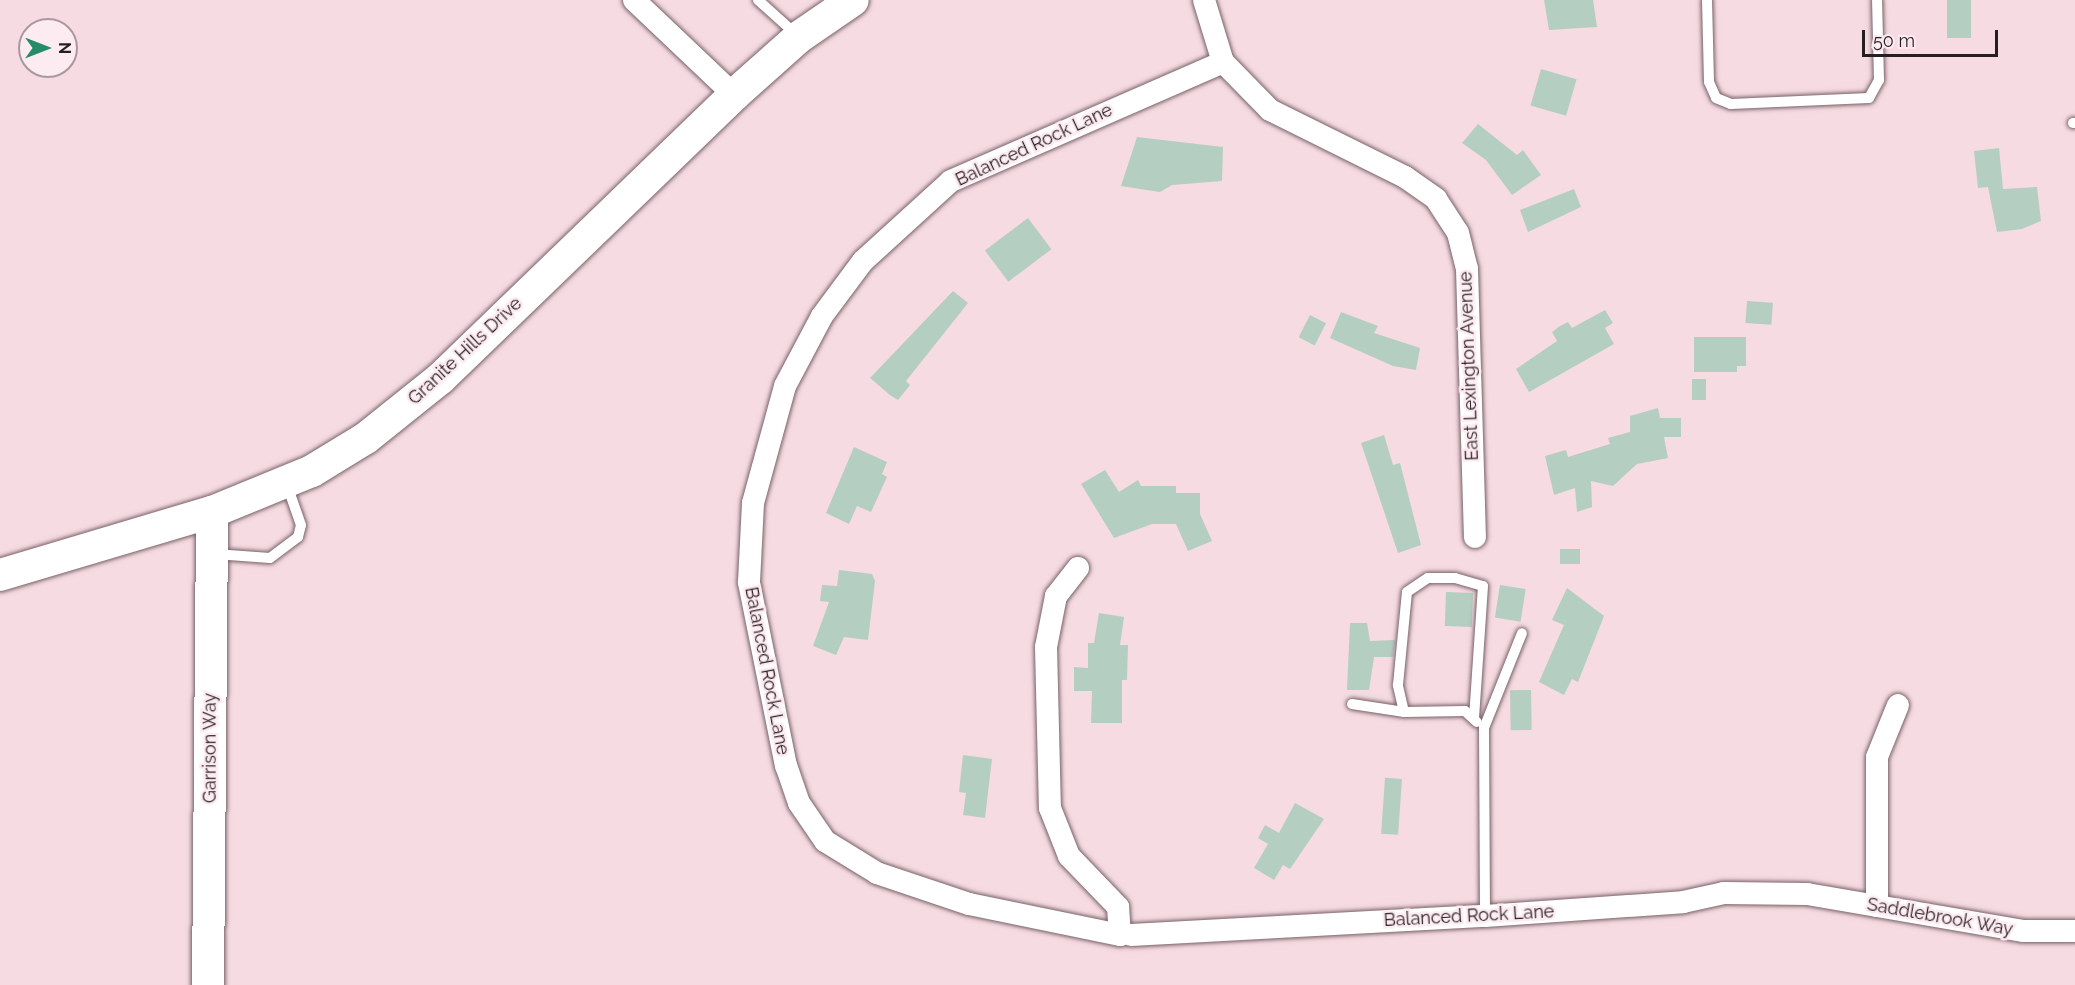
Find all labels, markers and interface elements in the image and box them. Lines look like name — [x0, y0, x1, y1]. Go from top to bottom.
north arrow — [18, 18, 78, 78]
scale bar — [1865, 18, 2002, 56]
text: 50 m — [1873, 30, 1915, 51]
text: N — [55, 42, 74, 54]
street label: Balanced Rock Lane — [952, 99, 1116, 191]
street label: East Lexington Avenue — [1455, 271, 1483, 461]
street label: Granite Hills Drive — [404, 293, 526, 409]
street label: Balanced Rock Lane — [740, 585, 794, 757]
street label: Garrison Way — [199, 693, 221, 803]
street label: Saddlebrook Way — [1865, 893, 2015, 941]
street label: Balanced Rock Lane — [1383, 901, 1555, 931]

